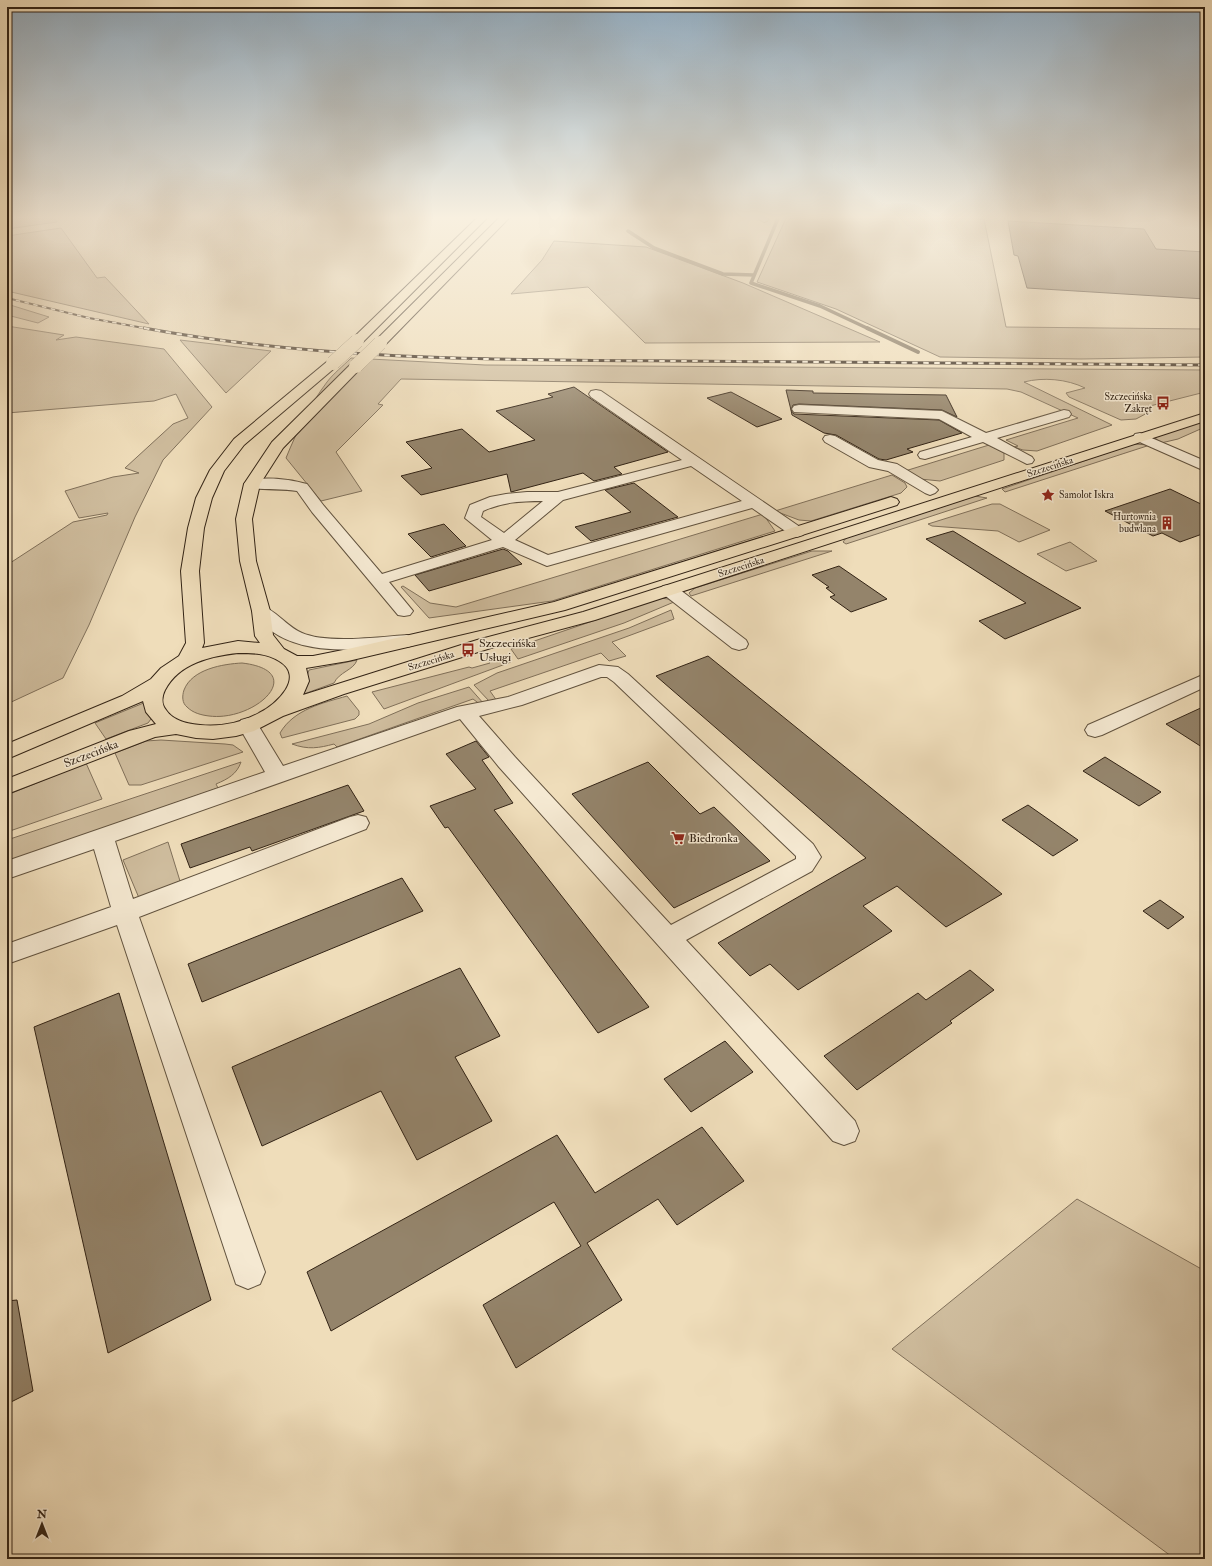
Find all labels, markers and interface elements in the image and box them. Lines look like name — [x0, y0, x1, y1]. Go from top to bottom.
place label: Szczecińska Zakręt — [1104, 391, 1153, 415]
bus stop icon: Szczecińska Zakręt — [1155, 395, 1171, 411]
street label: Szczecińska — [1026, 454, 1075, 480]
place icon: Samolot Iskra — [1040, 487, 1056, 503]
place label: Samolot Iskra — [1059, 489, 1115, 501]
place label: Hurtownia budwlana — [1113, 511, 1157, 535]
building icon: Hurtownia budwlana — [1159, 515, 1175, 531]
street label: Szczecińska — [717, 554, 766, 580]
place label: Szczecińska Usługi — [479, 636, 537, 665]
bus stop icon: Szczecińska Usługi — [460, 642, 476, 658]
street label: Szczecińska — [407, 648, 456, 674]
street label: Szczecińska — [62, 736, 121, 771]
supermarket icon: Biedronka — [670, 830, 686, 846]
place label: Biedronka — [689, 831, 739, 846]
north arrow — [22, 1504, 62, 1544]
text: N — [36, 1508, 48, 1521]

